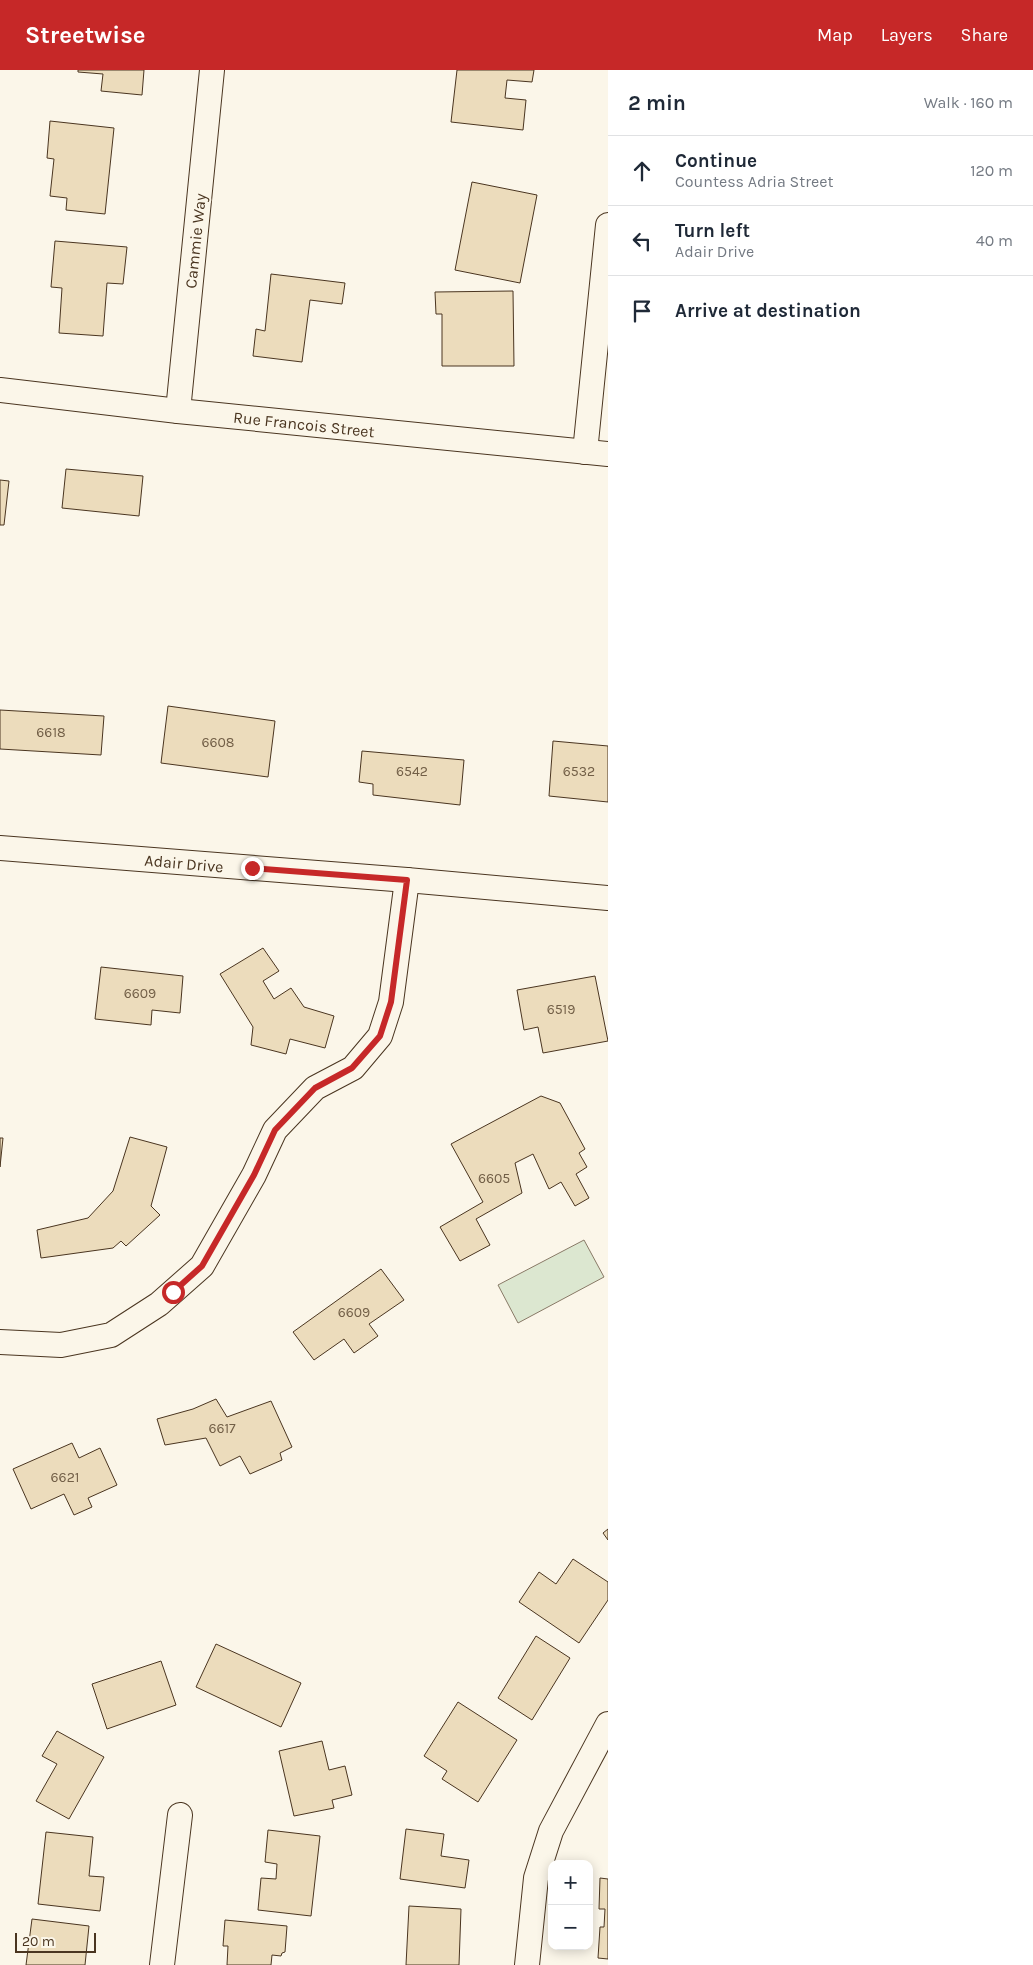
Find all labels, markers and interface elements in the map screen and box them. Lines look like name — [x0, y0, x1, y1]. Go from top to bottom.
text: Streetwise — [25, 21, 146, 49]
text: Map — [817, 24, 853, 46]
text: Layers — [881, 24, 933, 46]
text: Share — [961, 24, 1008, 46]
text: 2 min — [628, 91, 686, 115]
text: Walk · 160 m — [924, 93, 1013, 112]
text: Continue — [675, 150, 757, 172]
icon: ahead — [628, 157, 656, 185]
text: 120 m — [970, 161, 1013, 180]
text: Countess Adria Street — [675, 172, 834, 191]
street label: Cammie Way — [181, 192, 210, 289]
text: Turn left — [675, 220, 750, 242]
icon: left — [628, 227, 656, 255]
text: 40 m — [976, 231, 1013, 250]
text: Adair Drive — [675, 242, 754, 261]
icon: arrive — [628, 297, 656, 325]
text: Arrive at destination — [675, 300, 861, 322]
street label: Rue Francois Street — [232, 408, 376, 441]
house number: 6618 — [36, 724, 66, 741]
house number: 6608 — [202, 734, 234, 751]
house number: 6542 — [396, 763, 428, 780]
house number: 6532 — [563, 763, 595, 780]
street label: Adair Drive — [144, 851, 224, 876]
route end — [241, 857, 264, 880]
house number: 6609 — [124, 985, 156, 1002]
house number: 6519 — [547, 1001, 575, 1018]
house number: 6605 — [478, 1170, 510, 1187]
route start — [162, 1281, 185, 1304]
house number: 6609 — [338, 1304, 370, 1321]
house number: 6617 — [208, 1420, 236, 1437]
house number: 6621 — [51, 1469, 79, 1486]
map controls — [548, 1860, 593, 1950]
button: + — [548, 1860, 593, 1905]
button: − — [548, 1905, 593, 1950]
scale bar — [15, 1930, 96, 1953]
text: 20 m — [22, 1933, 55, 1950]

